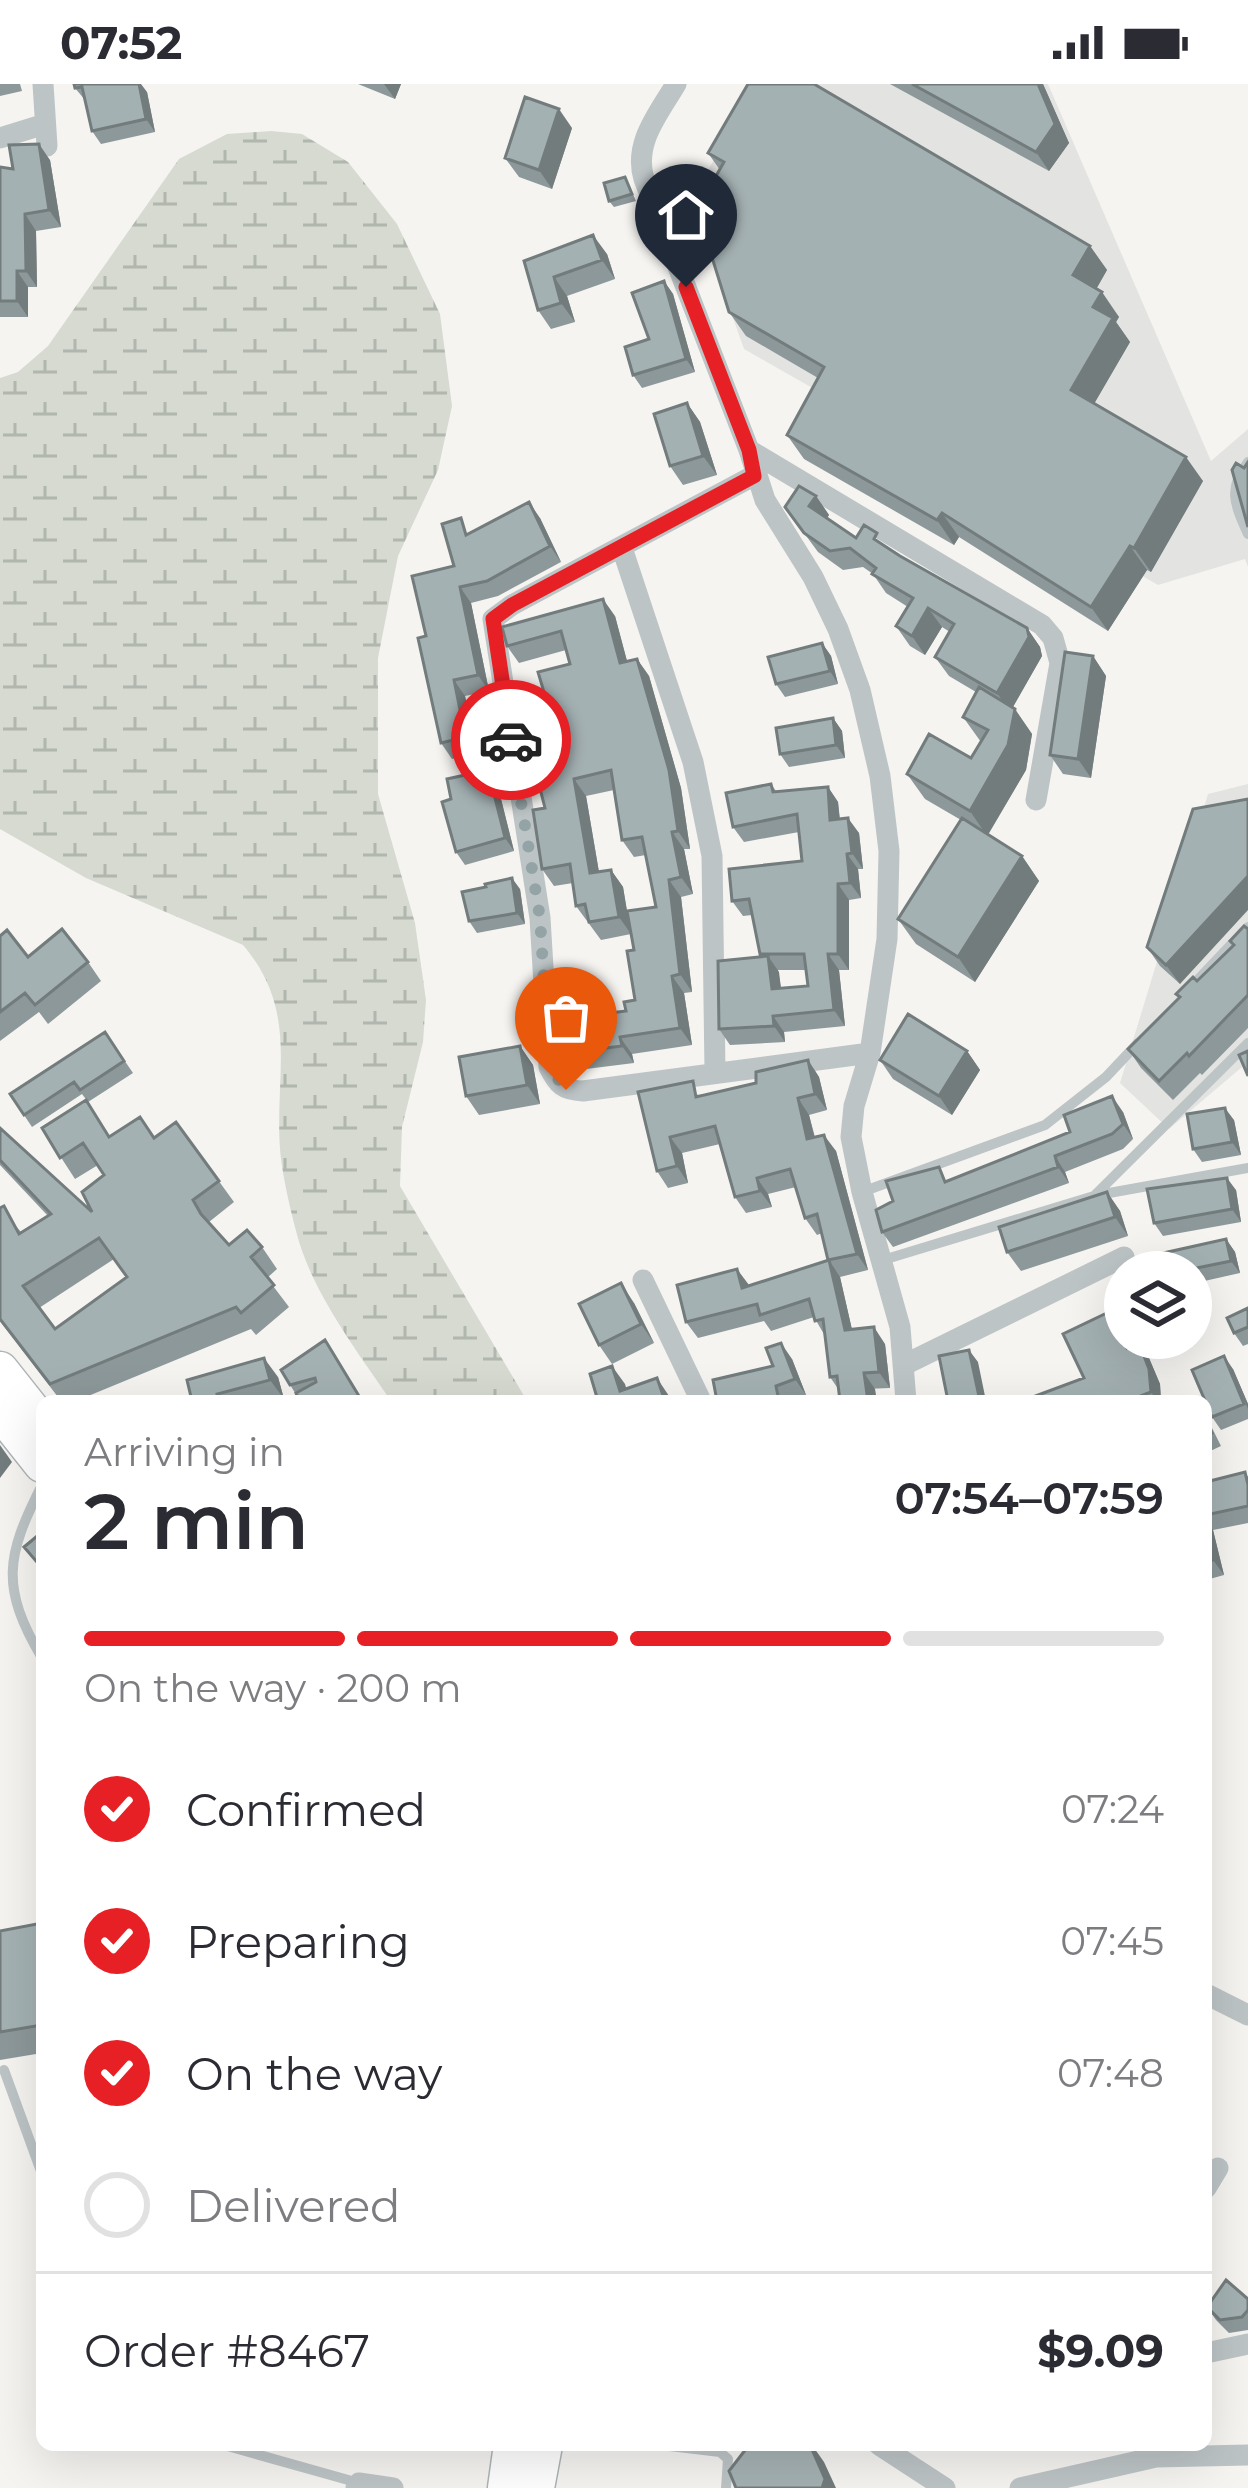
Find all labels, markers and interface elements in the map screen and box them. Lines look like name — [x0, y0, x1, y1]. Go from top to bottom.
text: 07:52 — [60, 15, 182, 70]
pin — [635, 164, 737, 287]
icon: home — [653, 182, 719, 248]
courier — [451, 680, 571, 800]
icon: car — [478, 707, 544, 773]
pin — [515, 967, 617, 1090]
icon: bag — [533, 985, 599, 1051]
map controls — [1104, 1251, 1212, 1359]
button: layers — [1104, 1251, 1212, 1359]
text: Arriving in — [84, 1428, 285, 1476]
text: 07:54–07:59 — [895, 1470, 1164, 1525]
text: 2 min — [84, 1473, 309, 1569]
text: On the way · 200 m — [84, 1664, 462, 1712]
icon: check — [84, 1776, 150, 1842]
text: Confirmed — [186, 1782, 426, 1837]
text: 07:24 — [1061, 1785, 1164, 1833]
icon: check — [84, 1908, 150, 1974]
text: Preparing — [186, 1914, 410, 1969]
text: 07:45 — [1060, 1917, 1164, 1965]
icon: check — [84, 2040, 150, 2106]
text: On the way — [186, 2046, 442, 2101]
text: 07:48 — [1057, 2049, 1164, 2097]
text: Delivered — [186, 2178, 401, 2233]
text: Order #8467 — [84, 2323, 370, 2378]
text: $9.09 — [1037, 2323, 1164, 2378]

